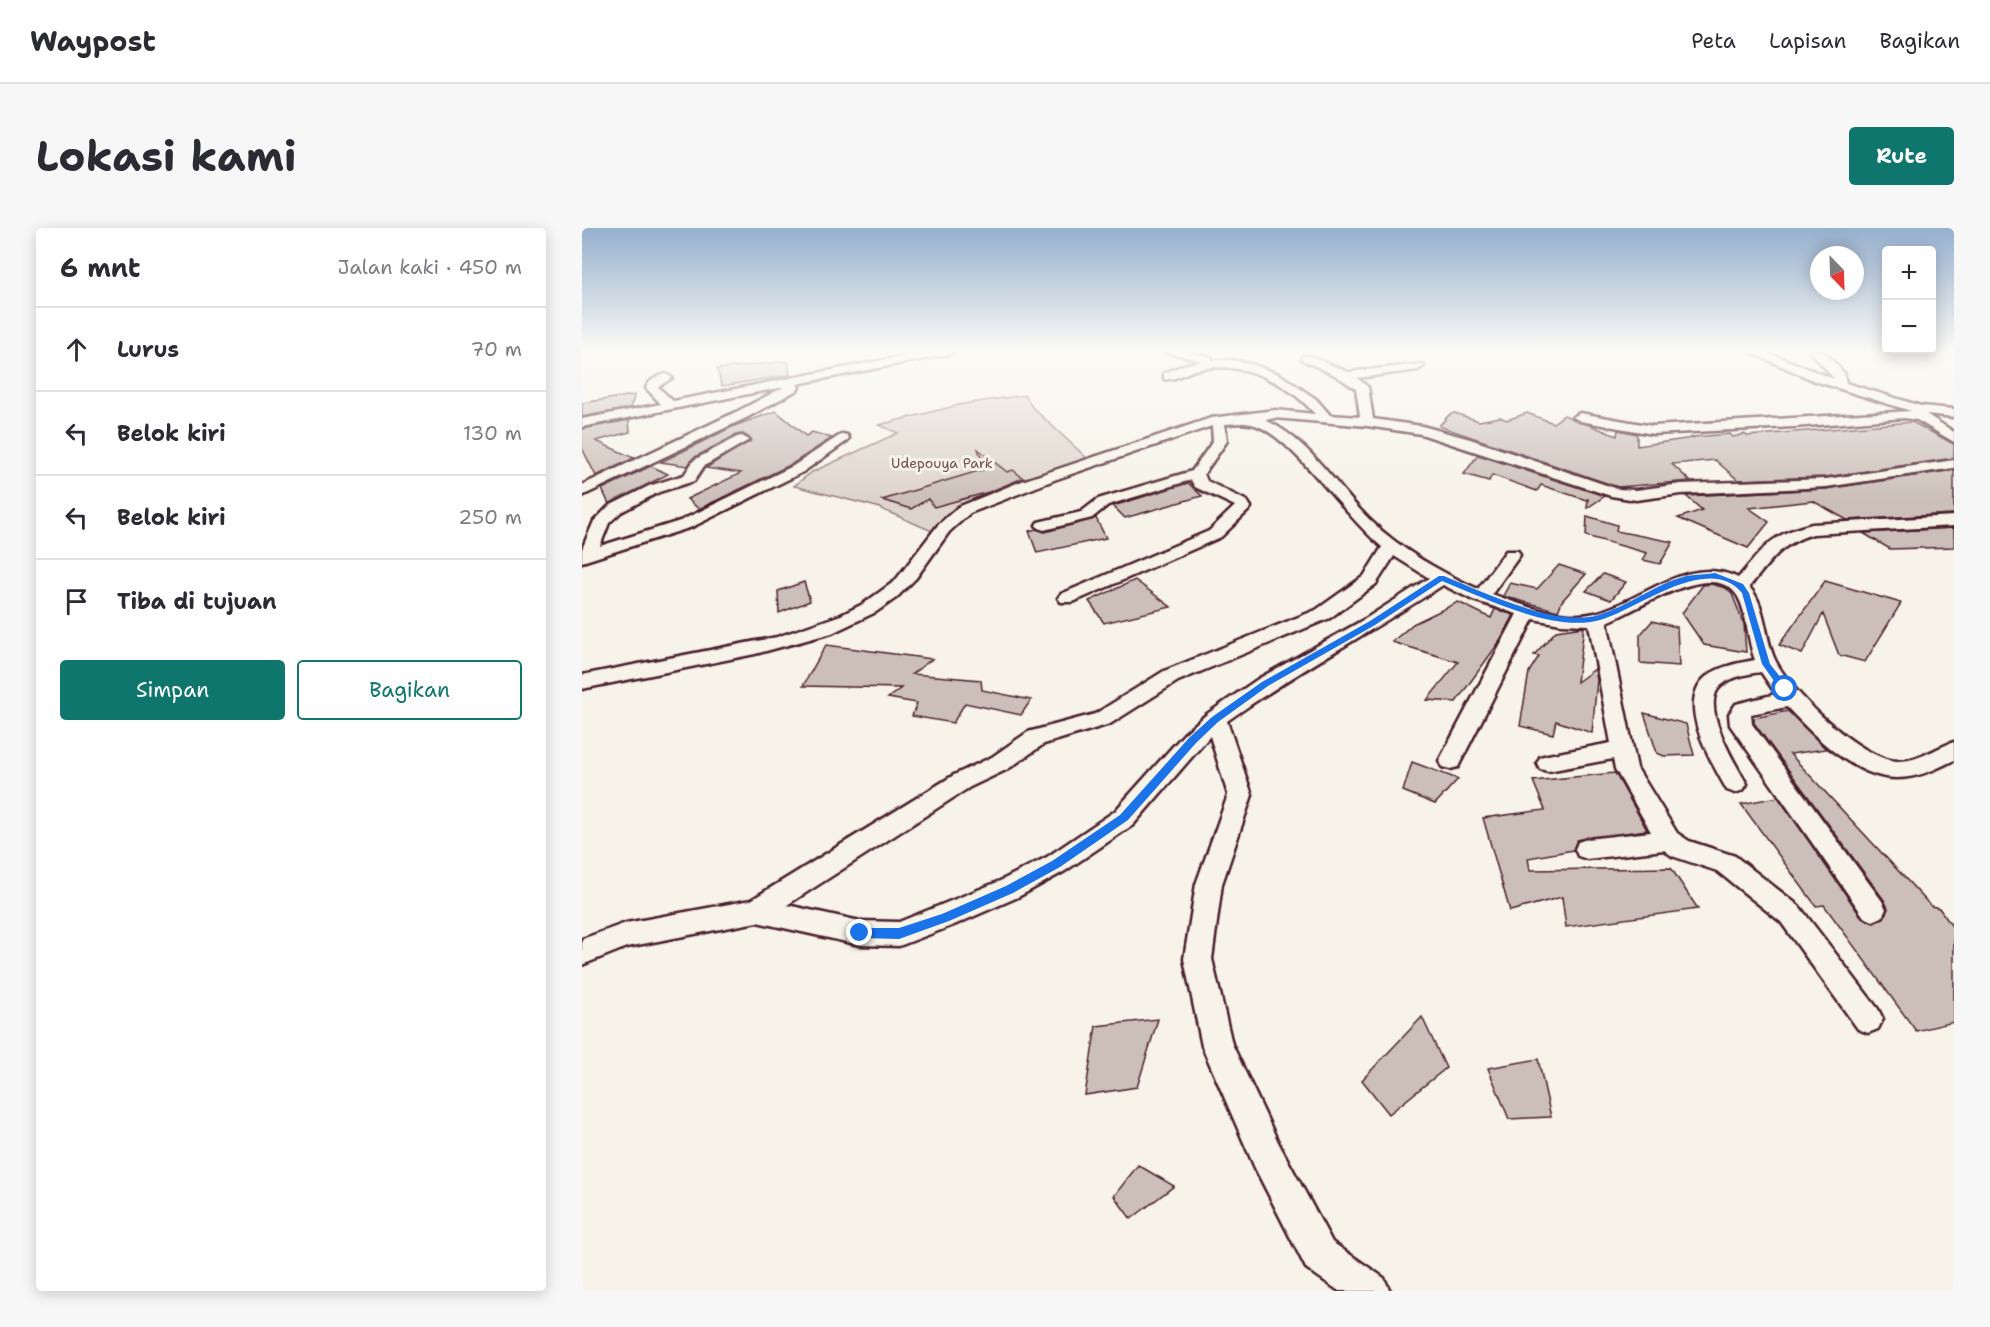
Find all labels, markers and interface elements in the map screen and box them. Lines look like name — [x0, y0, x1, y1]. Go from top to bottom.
text: Waypost — [30, 22, 156, 60]
text: Peta — [1691, 27, 1736, 55]
text: Lapisan — [1769, 27, 1846, 55]
text: Bagikan — [1879, 27, 1960, 55]
button: Rute — [1849, 127, 1954, 185]
text: Lokasi kami — [36, 128, 297, 184]
north arrow — [1810, 246, 1864, 300]
map controls — [1882, 246, 1936, 354]
button: + — [1882, 246, 1936, 300]
text: 6 mnt — [60, 250, 140, 285]
text: Jalan kaki · 450 m — [338, 254, 522, 280]
button: − — [1882, 300, 1936, 354]
icon: ahead — [60, 333, 93, 366]
text: Lurus — [117, 335, 179, 364]
text: 70 m — [470, 336, 522, 362]
icon: left — [60, 417, 93, 450]
text: Belok kiri — [117, 419, 226, 448]
text: 130 m — [463, 420, 522, 446]
park label: Udepouya Park — [891, 454, 993, 472]
icon: left — [60, 501, 93, 534]
text: Belok kiri — [117, 503, 226, 532]
text: 250 m — [458, 504, 522, 530]
icon: arrive — [60, 585, 93, 618]
text: Tiba di tujuan — [117, 587, 277, 616]
button: Simpan — [60, 660, 285, 720]
button: Bagikan — [297, 660, 522, 720]
route start — [1771, 675, 1797, 701]
route end — [846, 919, 872, 945]

